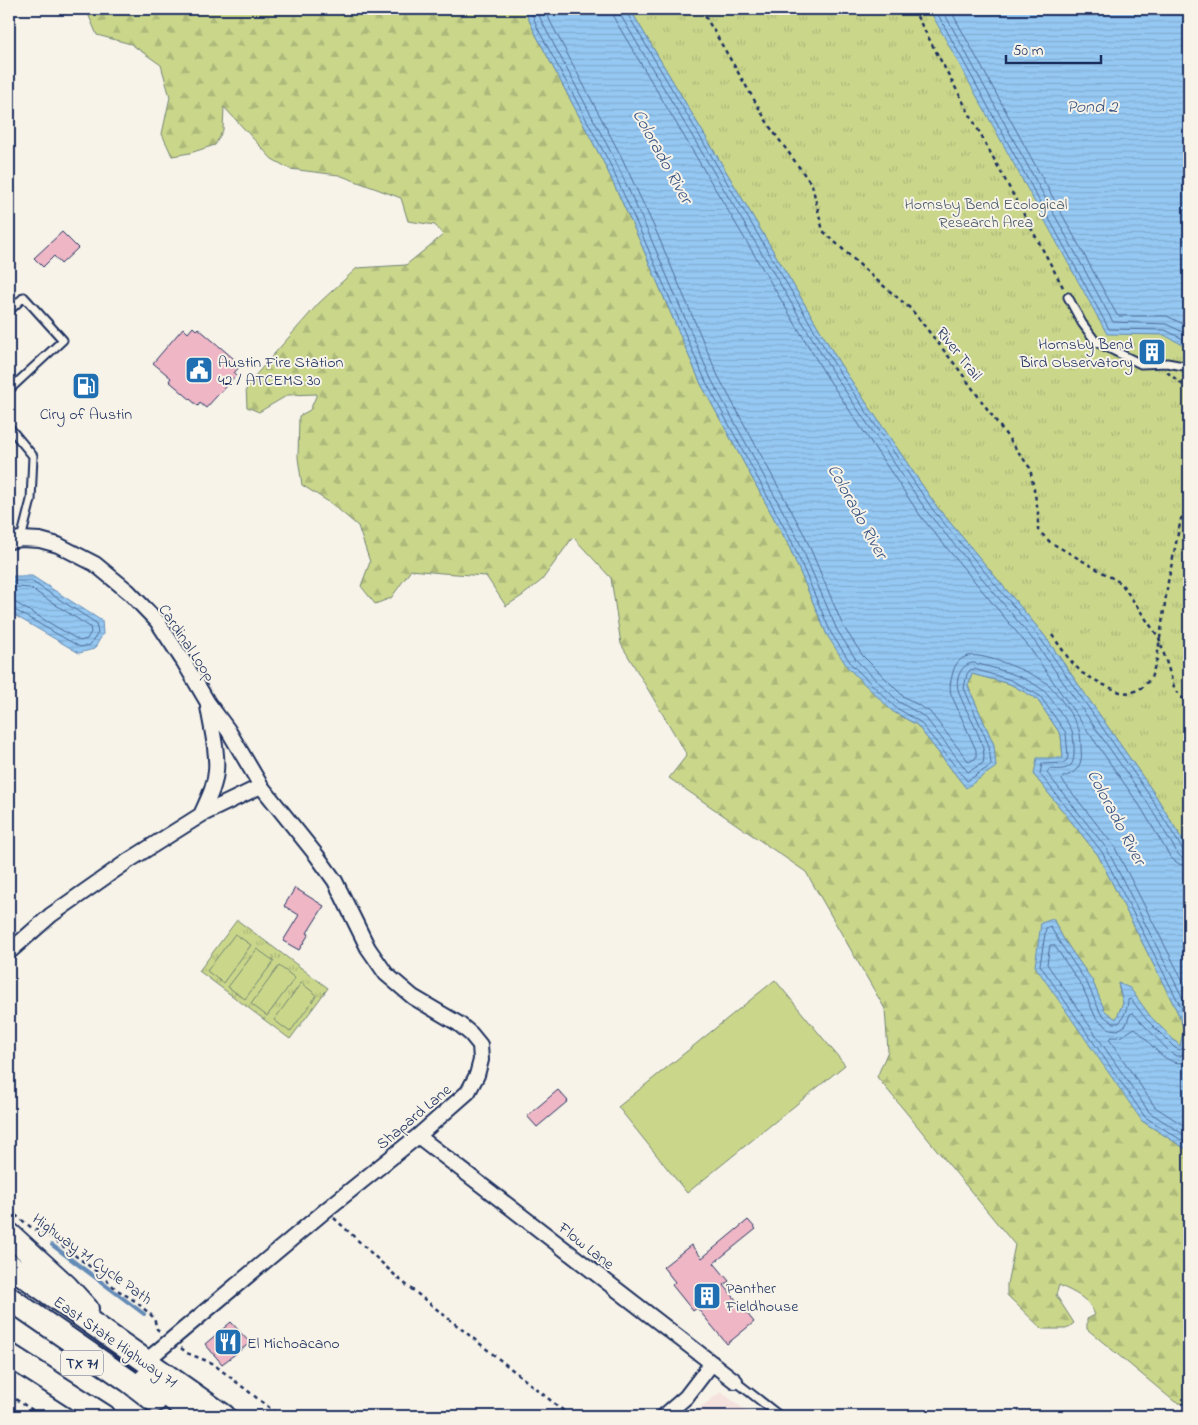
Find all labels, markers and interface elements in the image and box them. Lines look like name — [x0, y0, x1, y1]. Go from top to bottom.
scale bar — [1006, 32, 1100, 64]
text: 50 m — [1013, 40, 1044, 62]
water label: Pond 2 — [1066, 95, 1119, 121]
water label: Colorado River — [625, 105, 699, 211]
park label: Hornsby Bend Ecological Research Area — [905, 193, 1068, 235]
street label: River Trail — [930, 322, 987, 387]
place label: Hornsby Bend Bird Observatory — [1019, 333, 1133, 375]
building icon: Hornsby Bend Bird Observatory — [1137, 337, 1167, 367]
place label: Austin Fire Station 42 / ATCEMS 30 — [218, 351, 343, 393]
public building icon: Austin Fire Station 42 / ATCEMS 30 — [184, 355, 214, 385]
fuel station icon: Ciry of Austin — [71, 371, 101, 401]
place label: Ciry of Austin — [40, 403, 132, 427]
water label: Colorado River — [820, 460, 894, 566]
street label: Cardinal Loop — [152, 600, 221, 687]
water label: Colorado River — [1079, 766, 1152, 872]
street label: Shapard Lane — [372, 1078, 458, 1156]
street label: Highway 71 Cycle Path — [27, 1208, 157, 1311]
street label: Flow Lane — [552, 1216, 620, 1277]
place label: Panther Fieldhouse — [725, 1277, 799, 1319]
building icon: Panther Fieldhouse — [692, 1281, 722, 1311]
street label: East State Highway 71 — [48, 1291, 182, 1395]
restaurant icon: El Michoacano — [213, 1327, 243, 1357]
place label: El Michoacano — [247, 1332, 340, 1356]
road number: TX 71 — [61, 1350, 103, 1376]

